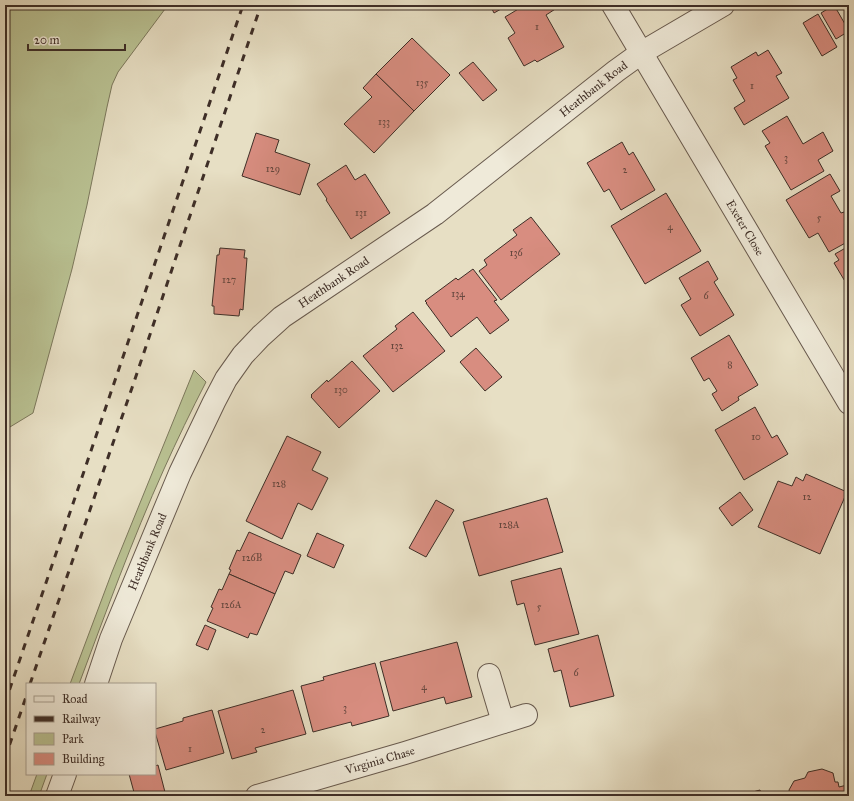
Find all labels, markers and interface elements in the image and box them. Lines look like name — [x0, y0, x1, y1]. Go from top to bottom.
house number: 1 — [535, 21, 539, 33]
scale bar — [28, 26, 125, 52]
text: 20 m — [34, 33, 60, 47]
street label: Heathbank Road — [557, 58, 630, 120]
house number: 135 — [416, 77, 429, 89]
house number: 1 — [750, 80, 754, 92]
house number: 133 — [378, 116, 390, 128]
house number: 3 — [784, 152, 788, 164]
house number: 129 — [266, 163, 280, 175]
house number: 2 — [623, 164, 628, 176]
street label: Exeter Close — [723, 197, 767, 258]
house number: 131 — [355, 207, 367, 219]
house number: 5 — [817, 212, 822, 224]
house number: 4 — [667, 221, 673, 233]
house number: 136 — [509, 247, 523, 259]
street label: Heathbank Road — [296, 253, 372, 311]
house number: 127 — [222, 274, 236, 286]
house number: 134 — [451, 288, 465, 300]
house number: 6 — [703, 290, 709, 302]
house number: 132 — [391, 340, 404, 352]
house number: 8 — [727, 359, 733, 371]
house number: 130 — [334, 384, 348, 396]
house number: 10 — [751, 431, 761, 443]
house number: 128 — [272, 478, 286, 490]
house number: 12 — [803, 491, 812, 503]
street label: Heathbank Road — [125, 511, 170, 592]
house number: 128A — [499, 519, 520, 531]
house number: 126B — [242, 552, 262, 564]
house number: 126A — [221, 599, 242, 611]
house number: 5 — [537, 601, 542, 613]
house number: 6 — [573, 667, 579, 679]
house number: 4 — [421, 681, 427, 693]
legend — [26, 683, 156, 775]
text: Road — [62, 692, 88, 706]
house number: 3 — [343, 702, 347, 714]
text: Railway — [62, 712, 101, 726]
house number: 2 — [261, 724, 266, 736]
text: Park — [62, 732, 84, 746]
house number: 1 — [188, 743, 192, 755]
street label: Virginia Chase — [342, 743, 416, 777]
text: Building — [62, 752, 105, 767]

